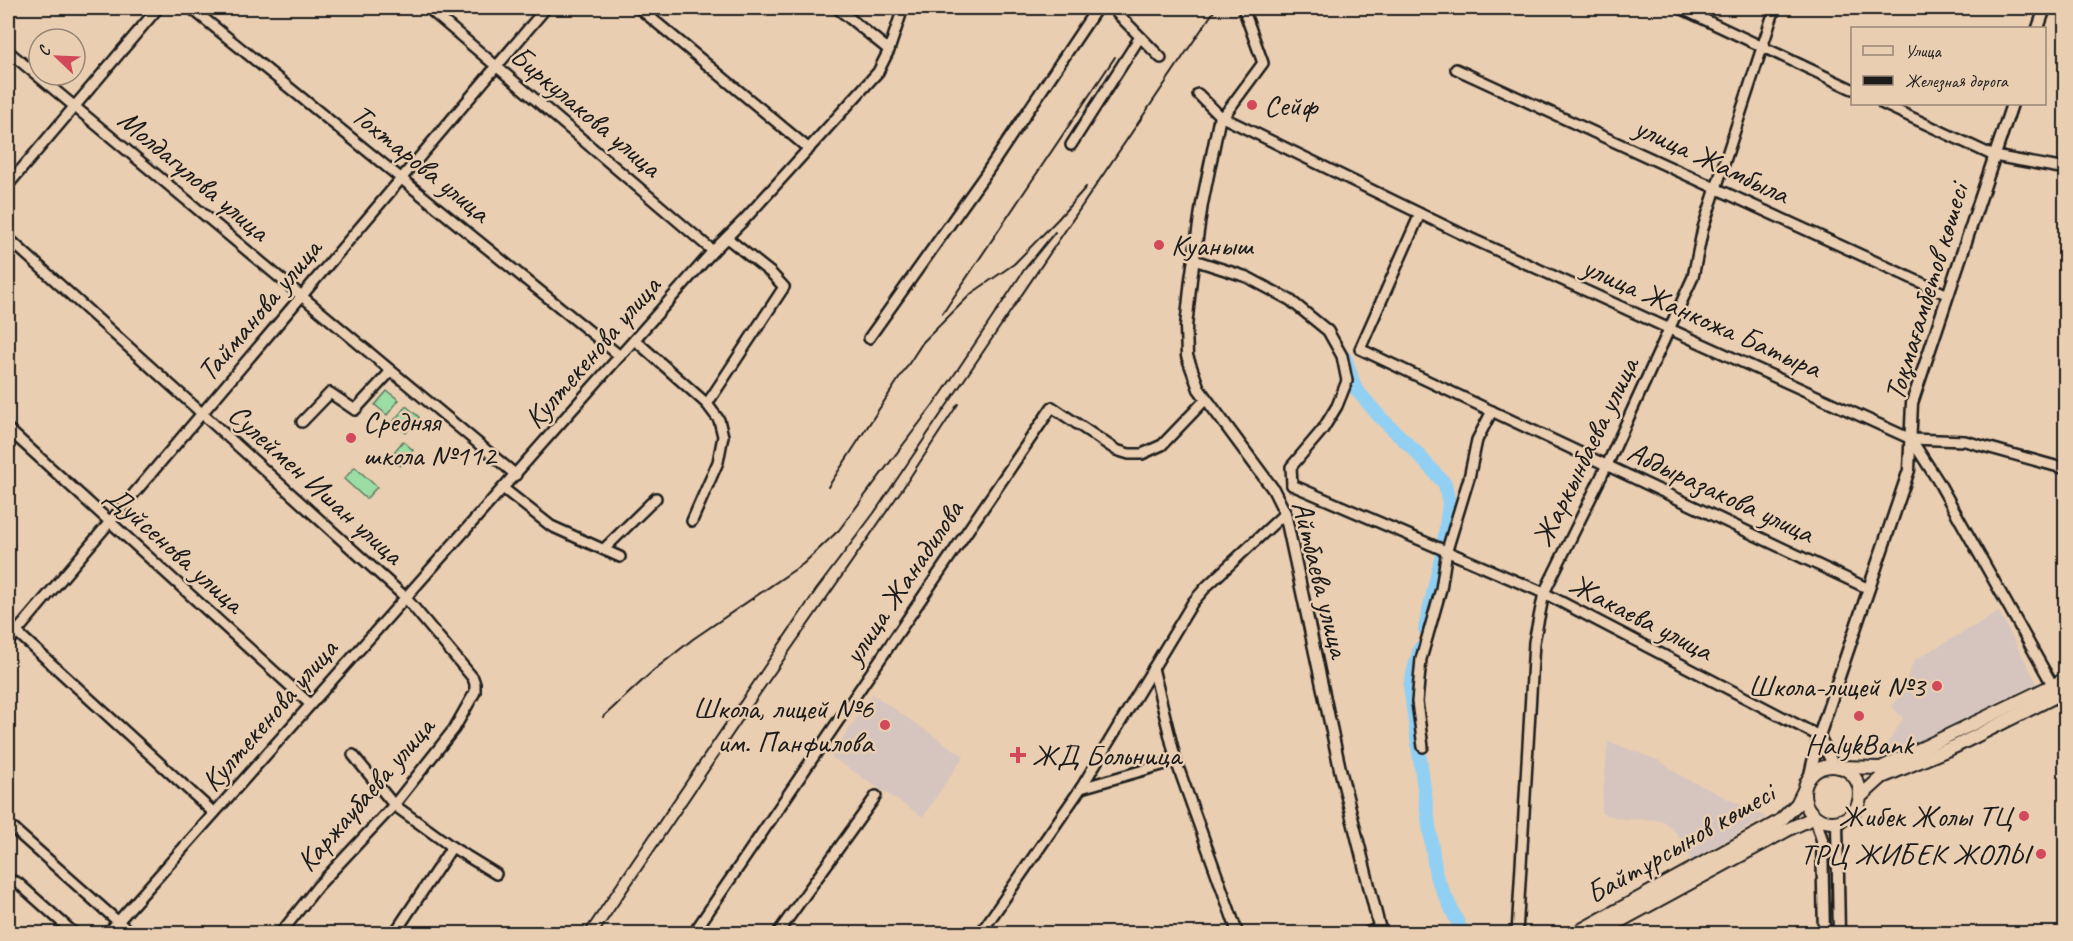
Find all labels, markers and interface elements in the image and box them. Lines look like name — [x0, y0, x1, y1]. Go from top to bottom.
north arrow — [27, 27, 87, 87]
legend — [1851, 27, 2046, 105]
street label: Биркулакова улица — [503, 37, 671, 187]
text: Улица — [1905, 40, 1942, 62]
text: С — [33, 42, 56, 59]
text: Железная дорога — [1905, 70, 2009, 93]
place label: Сейф — [1264, 86, 1320, 124]
street label: Тохтарова улица — [344, 95, 500, 232]
marker: Сейф — [1245, 98, 1259, 112]
street label: Молдагулова улица — [110, 101, 279, 251]
street label: улица Жамбыла — [1627, 107, 1797, 213]
street label: Тоқмағамбетов көшесі — [1875, 176, 1978, 405]
place label: Куаныш — [1171, 226, 1255, 264]
street label: Тайманова улица — [188, 229, 331, 389]
marker: Куаныш — [1152, 238, 1166, 252]
street label: улица Жанкожа Батыра — [1575, 247, 1829, 387]
street label: Култекенова улица — [515, 266, 670, 436]
street label: Жаркынбаева улица — [1523, 349, 1648, 553]
street label: Сулеймен Ишан улица — [220, 395, 413, 574]
place label: Средняя школа №112 — [363, 402, 498, 474]
marker: Средняя школа №112 — [344, 431, 358, 445]
street label: Абдыразакова улица — [1622, 432, 1822, 553]
street label: Дуйсенова улица — [98, 477, 254, 623]
street label: улица Жанадилова — [833, 491, 973, 673]
street label: Айтбаева улица — [1283, 497, 1359, 664]
street label: Жакаева улица — [1563, 565, 1721, 670]
street label: Култекенова улица — [192, 629, 347, 799]
place label: Школа-лицей №3 — [1748, 667, 1927, 705]
marker: Школа-лицей №3 — [1930, 679, 1944, 693]
place label: Школа, лицей №6 им. Панфилова — [693, 689, 875, 761]
street label: Каржаубаева улица — [288, 707, 444, 879]
marker: HalykBank — [1852, 709, 1866, 723]
marker: Школа, лицей №6 им. Панфилова — [878, 718, 892, 732]
place label: HalykBank — [1805, 725, 1915, 763]
place label: ЖД Больница — [1032, 736, 1183, 774]
marker: ЖД Больница — [1009, 746, 1027, 764]
street label: Байтұрсынов көшесі — [1579, 772, 1784, 912]
place label: Жибек Жолы ТЦ — [1839, 797, 2015, 835]
marker: Жибек Жолы ТЦ — [2017, 809, 2031, 823]
place label: ТРЦ ЖИБЕК ЖОЛЫ — [1800, 835, 2034, 873]
marker: ТРЦ ЖИБЕК ЖОЛЫ — [2034, 847, 2048, 861]

